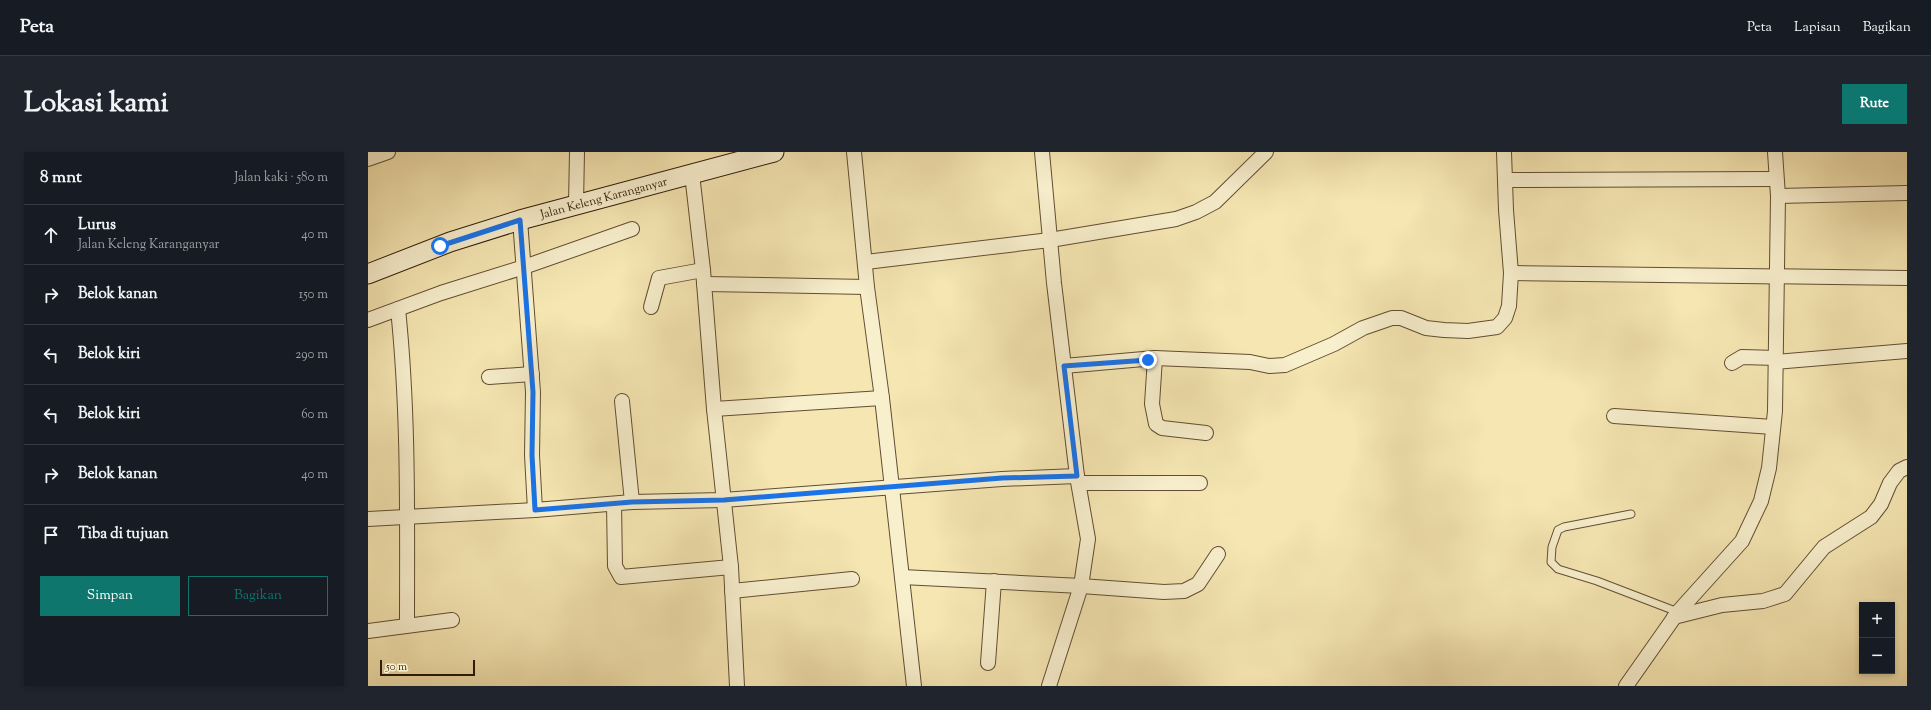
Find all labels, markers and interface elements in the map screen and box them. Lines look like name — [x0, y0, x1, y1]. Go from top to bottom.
text: Peta — [20, 14, 54, 41]
text: Peta — [1747, 18, 1772, 38]
text: Lapisan — [1794, 18, 1841, 38]
text: Bagikan — [1863, 18, 1911, 38]
text: Lokasi kami — [24, 84, 168, 124]
button: Rute — [1842, 84, 1907, 124]
text: 8 mnt — [40, 166, 82, 190]
text: Jalan kaki · 580 m — [234, 169, 328, 187]
street label: Jalan Keleng Karanganyar — [537, 173, 670, 224]
text: Lurus — [78, 215, 116, 236]
icon: ahead — [40, 224, 62, 246]
text: 40 m — [301, 226, 328, 244]
text: Jalan Keleng Karanganyar — [78, 236, 219, 254]
route start — [431, 237, 449, 255]
icon: right — [40, 284, 62, 306]
text: Belok kanan — [78, 284, 158, 305]
text: 150 m — [299, 286, 328, 304]
icon: left — [40, 344, 62, 366]
text: Belok kiri — [78, 344, 140, 365]
text: 290 m — [295, 346, 328, 364]
route end — [1139, 351, 1157, 369]
icon: left — [40, 404, 62, 426]
text: Belok kiri — [78, 404, 140, 425]
text: 60 m — [301, 406, 328, 424]
icon: right — [40, 464, 62, 486]
text: Belok kanan — [78, 464, 158, 485]
text: 40 m — [301, 466, 328, 484]
icon: arrive — [40, 524, 62, 546]
text: Tiba di tujuan — [78, 524, 169, 545]
button: Simpan — [40, 576, 180, 616]
button: Bagikan — [188, 576, 328, 616]
map controls — [1859, 602, 1895, 674]
button: + — [1859, 602, 1895, 638]
button: − — [1859, 638, 1895, 674]
scale bar — [380, 658, 475, 677]
text: 50 m — [386, 659, 407, 675]

